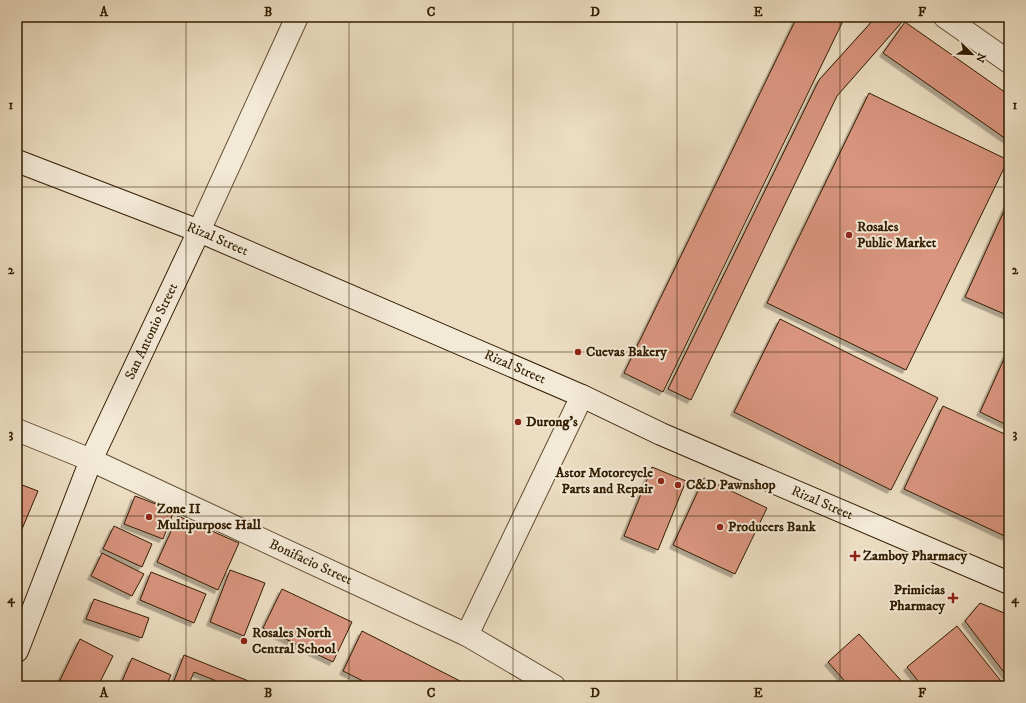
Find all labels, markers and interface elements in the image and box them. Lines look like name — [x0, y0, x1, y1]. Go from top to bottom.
text: A — [99, 4, 109, 20]
text: B — [264, 4, 272, 20]
text: C — [427, 4, 436, 20]
text: D — [590, 4, 600, 20]
text: E — [753, 4, 763, 20]
text: F — [918, 4, 927, 20]
north arrow — [952, 34, 992, 74]
text: N — [972, 51, 988, 64]
text: 1 — [9, 97, 14, 113]
text: 1 — [1013, 97, 1018, 113]
street label: Rizal Street — [184, 218, 251, 260]
place label: Rosales Public Market — [857, 218, 937, 252]
marker: Rosales Public Market — [844, 230, 854, 240]
text: 2 — [8, 262, 15, 278]
text: 2 — [1012, 262, 1019, 278]
street label: San Antonio Street — [121, 280, 182, 383]
place label: Cuevas Bakery — [586, 343, 667, 361]
street label: Rizal Street — [481, 346, 549, 388]
marker: Cuevas Bakery — [573, 347, 583, 357]
place label: Durong's — [526, 413, 578, 431]
marker: Durong's — [513, 417, 523, 427]
text: 3 — [9, 426, 14, 442]
text: 3 — [1013, 426, 1018, 442]
place label: Astor Motorcycle Parts and Repair — [555, 464, 654, 498]
marker: Astor Motorcycle Parts and Repair — [656, 476, 666, 486]
place label: C&D Pawnshop — [686, 476, 776, 494]
marker: C&D Pawnshop — [673, 480, 683, 490]
street label: Rizal Street — [789, 482, 856, 524]
place label: Zone II Multipurpose Hall — [157, 500, 262, 534]
marker: Zone II Multipurpose Hall — [144, 512, 154, 522]
place label: Producers Bank — [728, 518, 817, 536]
marker: Producers Bank — [715, 522, 725, 532]
street label: Bonifacio Street — [266, 535, 355, 589]
place label: Zamboy Pharmacy — [863, 547, 968, 565]
marker: Zamboy Pharmacy — [850, 551, 860, 561]
place label: Primicias Pharmacy — [889, 581, 945, 615]
text: 4 — [6, 591, 15, 608]
text: 4 — [1010, 591, 1019, 608]
marker: Primicias Pharmacy — [948, 593, 958, 603]
place label: Rosales North Central School — [252, 624, 336, 658]
marker: Rosales North Central School — [239, 636, 249, 646]
text: A — [99, 685, 109, 701]
text: B — [264, 685, 272, 701]
text: C — [427, 685, 436, 701]
text: D — [590, 685, 600, 701]
text: E — [753, 685, 763, 701]
text: F — [918, 685, 927, 701]

